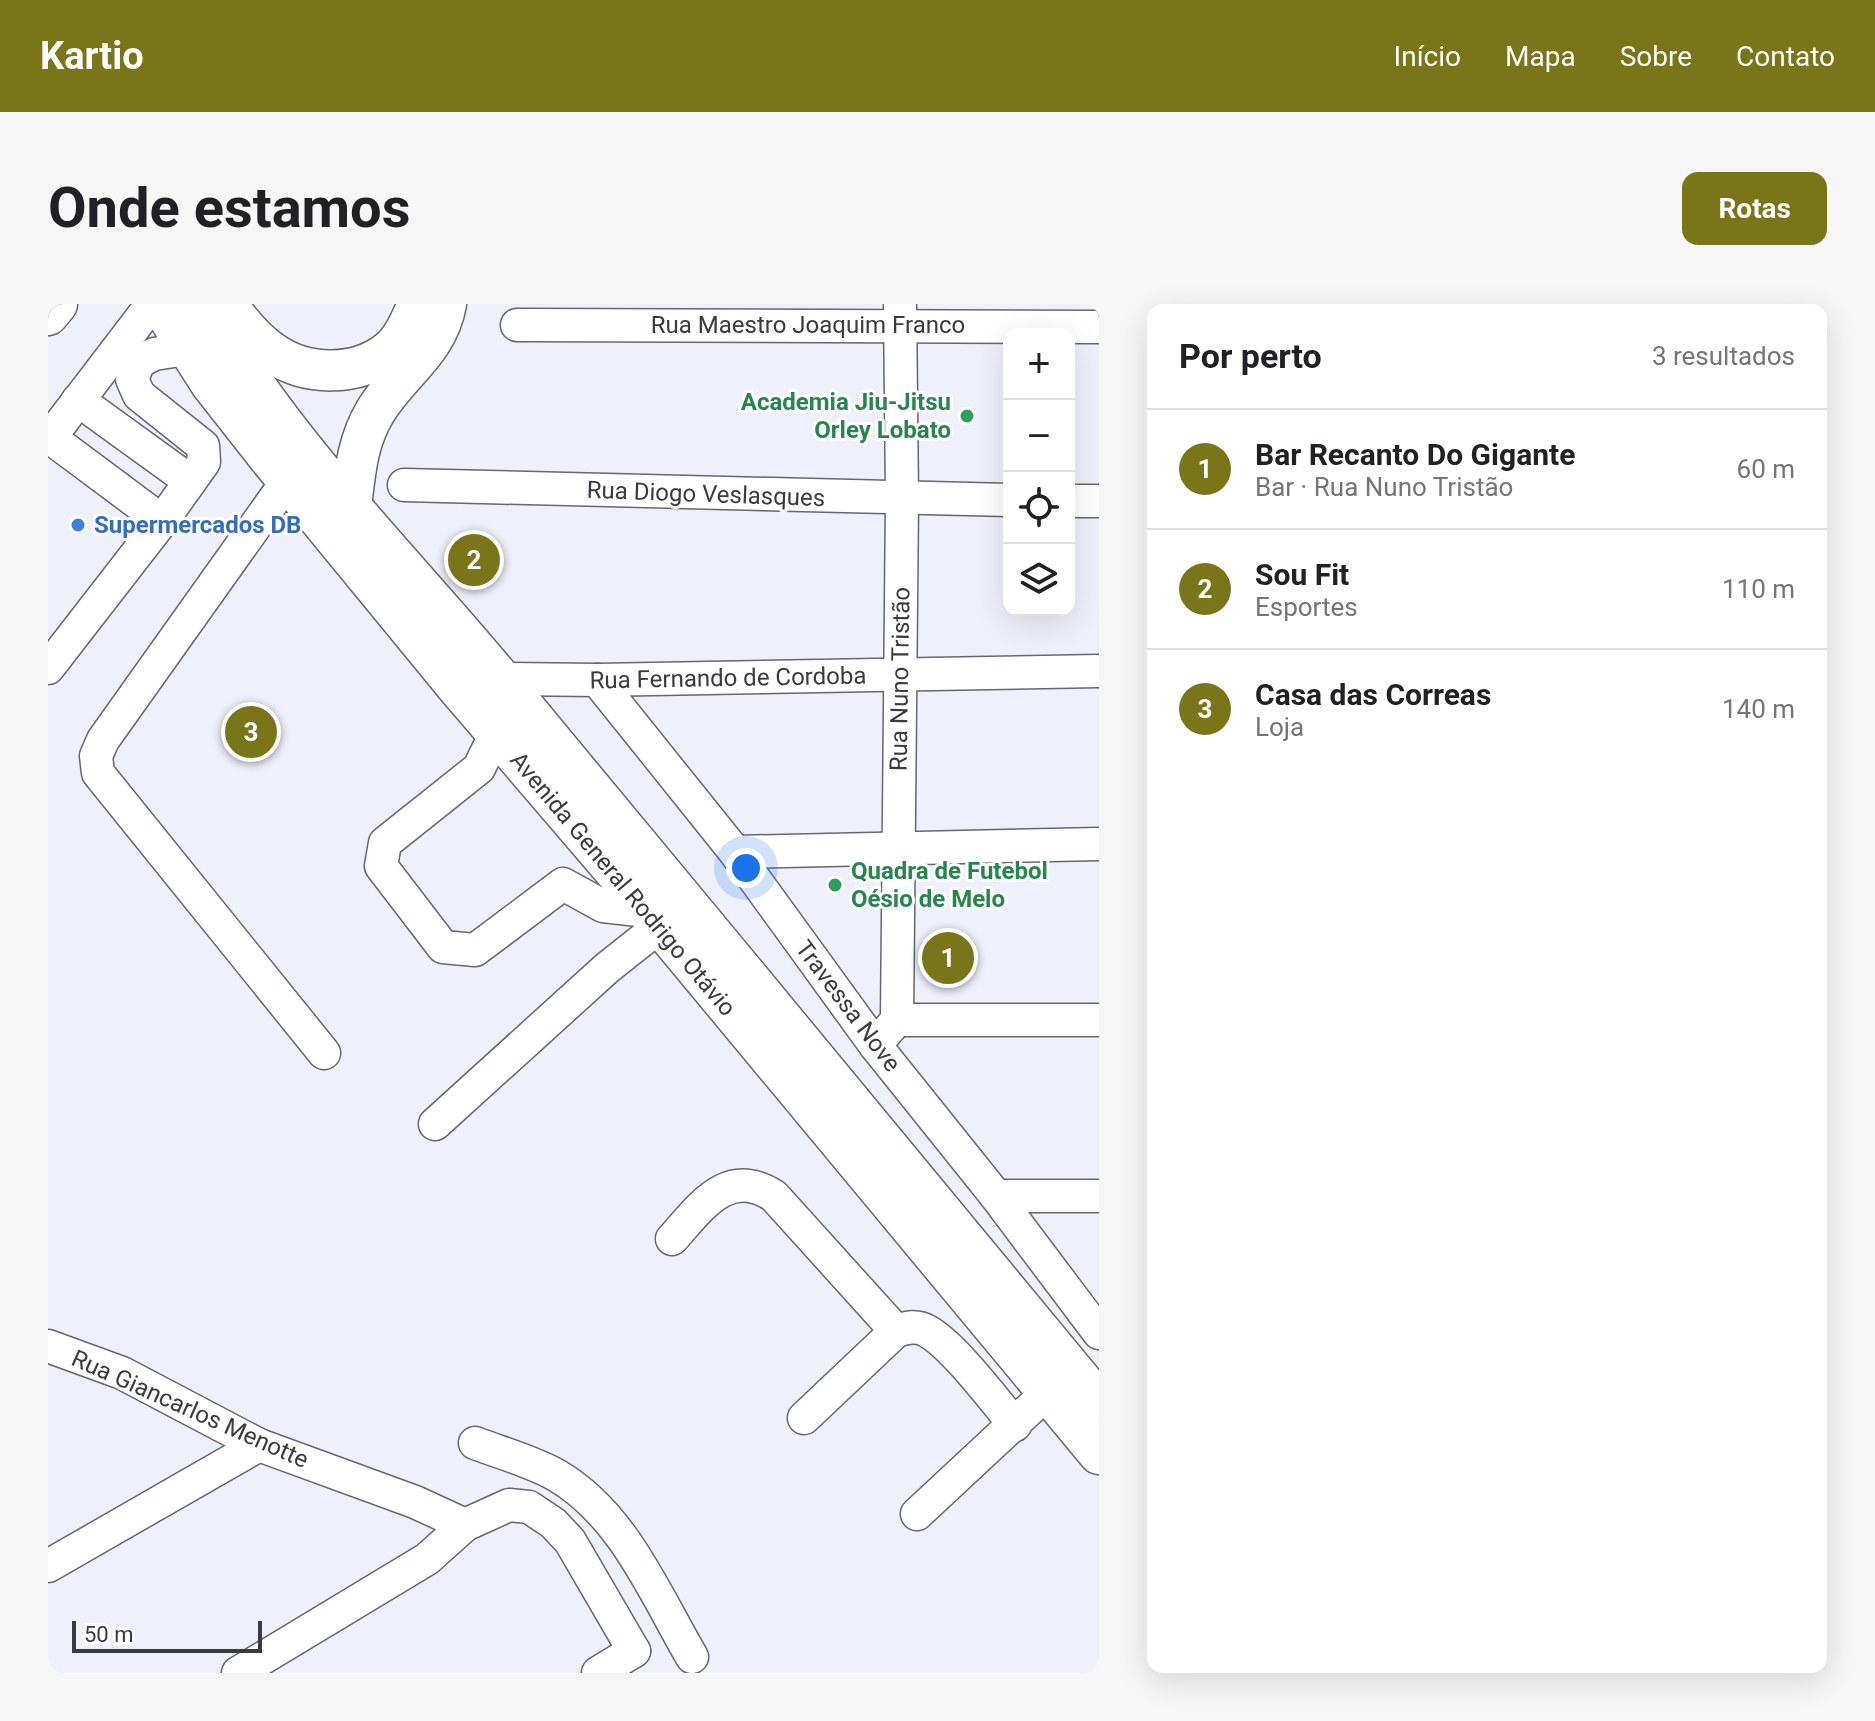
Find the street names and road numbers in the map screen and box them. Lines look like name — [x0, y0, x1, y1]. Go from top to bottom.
street label: Rua Maestro Joaquim Franco — [651, 311, 965, 339]
street label: Rua Diogo Veslasques — [586, 476, 826, 512]
street label: Rua Nuno Tristão — [884, 587, 916, 771]
street label: Rua Fernando de Cordoba — [589, 662, 867, 694]
street label: Avenida General Rodrigo Otávio — [504, 746, 742, 1022]
street label: Travessa Nove — [790, 935, 906, 1077]
street label: Rua Giancarlos Menotte — [67, 1344, 313, 1474]

